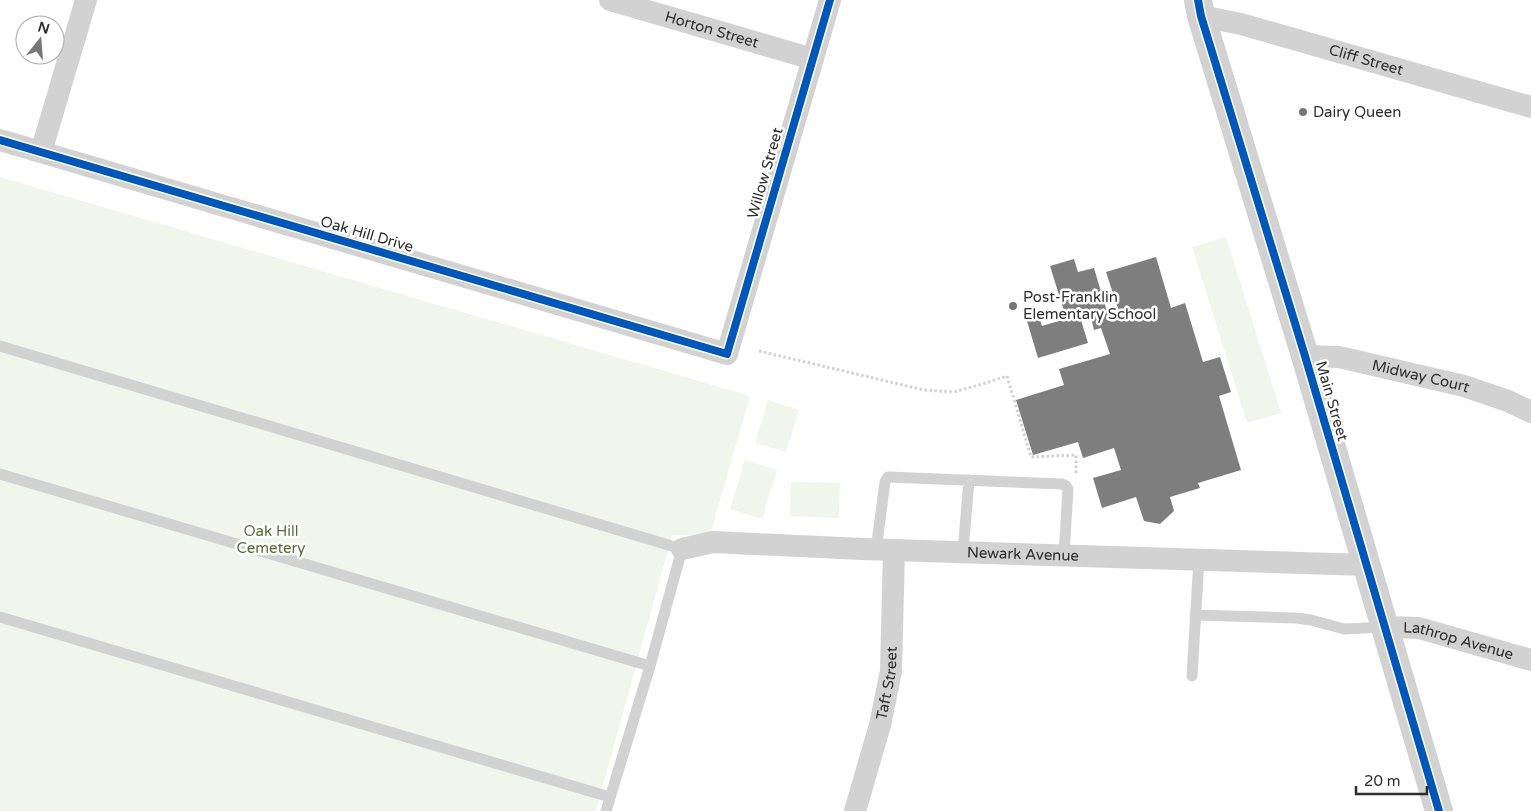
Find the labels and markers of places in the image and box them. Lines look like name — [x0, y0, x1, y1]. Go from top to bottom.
place label: Dairy Queen — [1313, 103, 1401, 121]
marker: Dairy Queen — [1297, 106, 1309, 118]
place label: Post-Franklin Elementary School — [1023, 288, 1156, 323]
marker: Post-Franklin Elementary School — [1007, 300, 1019, 312]

